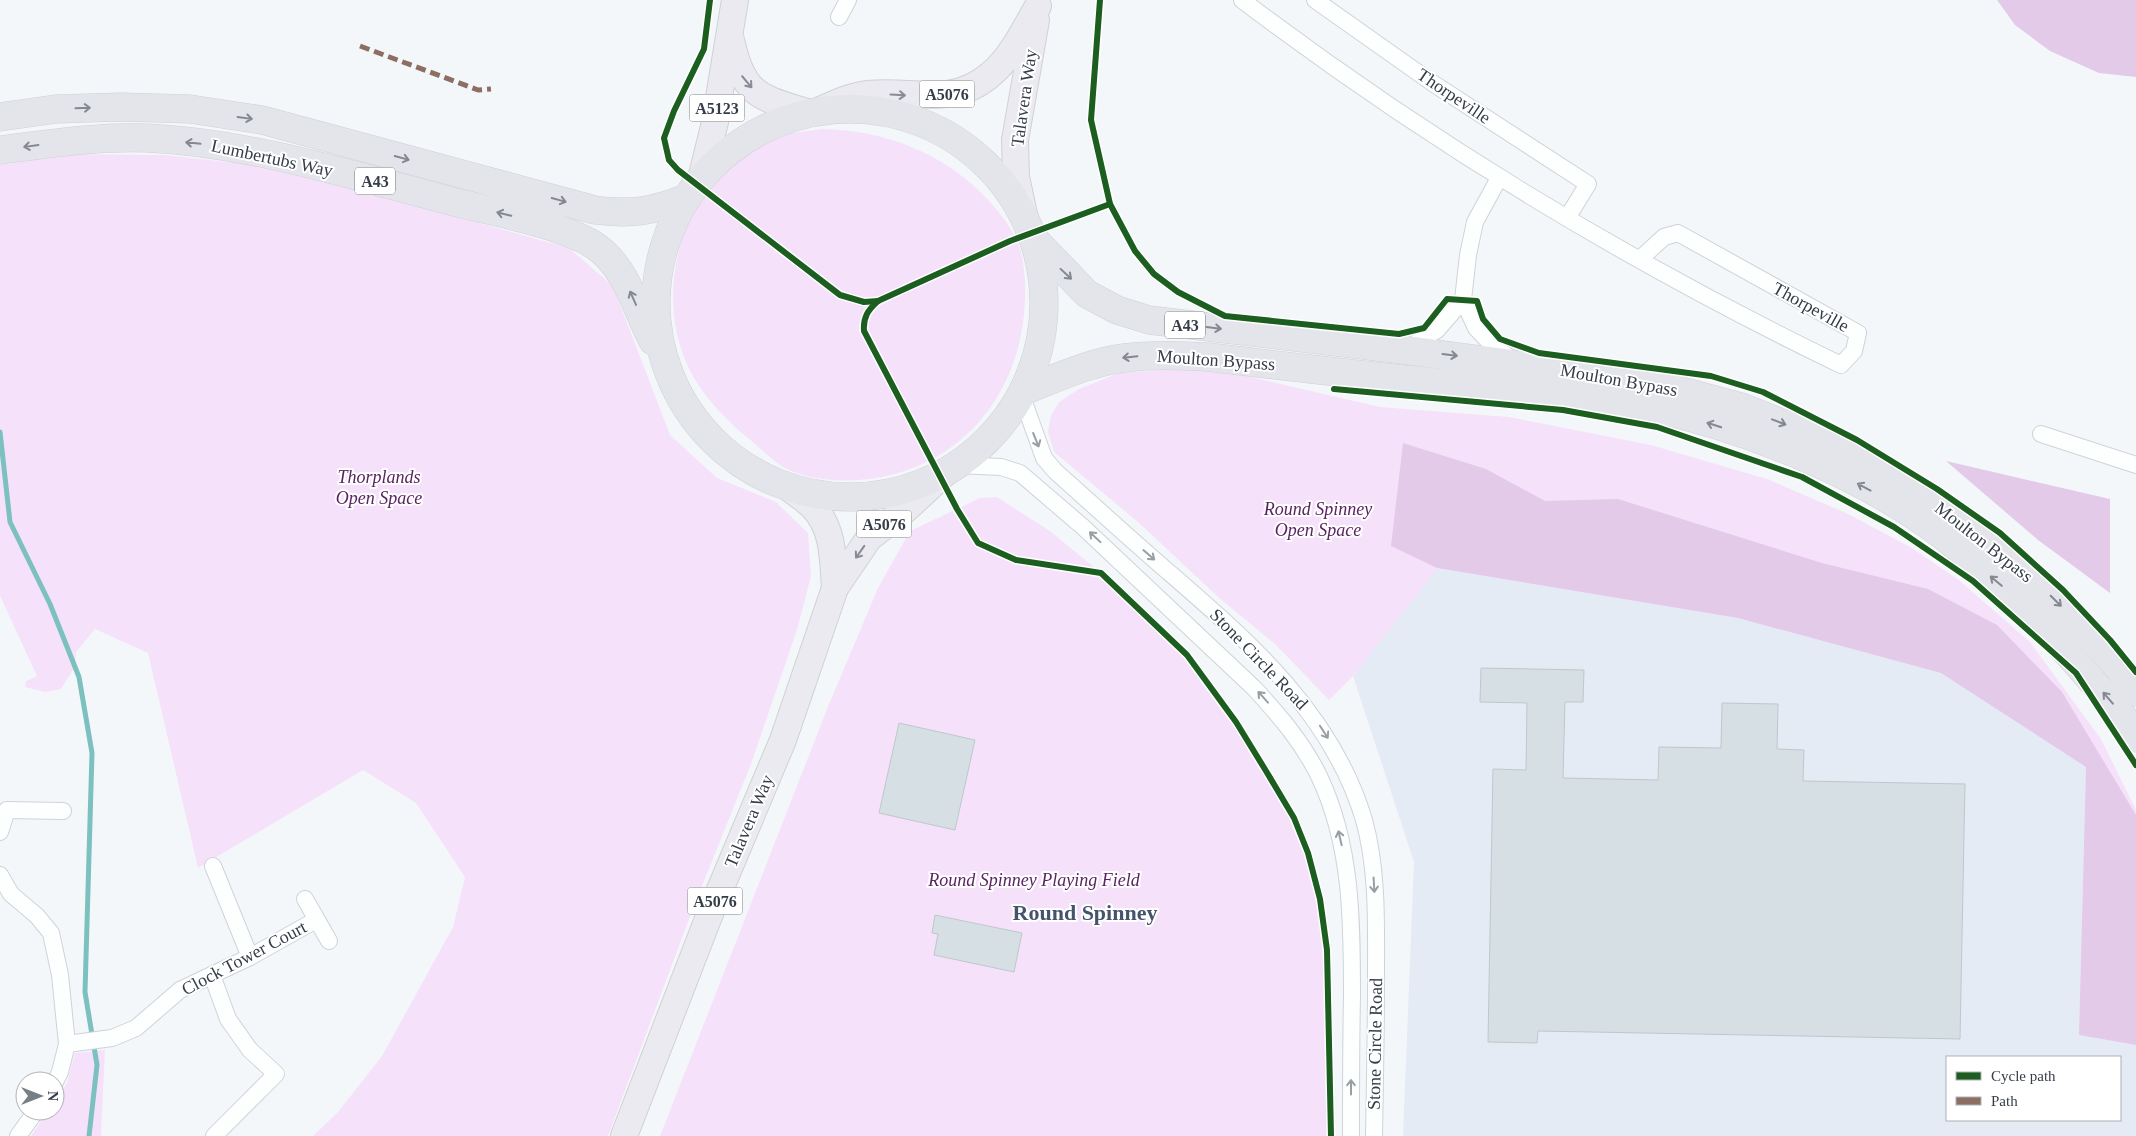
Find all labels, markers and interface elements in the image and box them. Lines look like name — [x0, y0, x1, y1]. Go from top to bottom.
street label: Talavera Way — [1007, 48, 1041, 148]
street label: Thorpeville — [1414, 64, 1494, 128]
one-way arrow — [741, 75, 752, 88]
road number: A5076 — [920, 80, 974, 108]
one-way arrow — [890, 90, 906, 100]
road number: A5123 — [690, 95, 744, 122]
one-way arrow — [75, 104, 91, 113]
one-way arrow — [237, 113, 253, 123]
street label: Lumbertubs Way — [209, 135, 335, 181]
one-way arrow — [185, 138, 201, 148]
one-way arrow — [23, 141, 39, 151]
one-way arrow — [394, 153, 410, 163]
road number: A43 — [355, 168, 395, 195]
one-way arrow — [551, 196, 567, 205]
one-way arrow — [497, 209, 513, 219]
one-way arrow — [1060, 268, 1072, 280]
street label: Thorpeville — [1769, 278, 1853, 336]
one-way arrow — [628, 291, 638, 306]
road number: A43 — [1165, 312, 1205, 338]
one-way arrow — [1206, 323, 1222, 333]
street label: Moulton Bypass — [1156, 346, 1276, 374]
one-way arrow — [1441, 350, 1457, 360]
one-way arrow — [1122, 352, 1138, 362]
street label: Moulton Bypass — [1559, 360, 1679, 400]
one-way arrow — [1771, 418, 1786, 427]
one-way arrow — [1706, 420, 1722, 429]
one-way arrow — [1033, 433, 1042, 448]
park label: Thorplands Open Space — [336, 467, 422, 508]
one-way arrow — [1856, 482, 1871, 492]
street label: Moulton Bypass — [1931, 498, 2037, 586]
park label: Round Spinney Open Space — [1263, 499, 1372, 540]
road number: A5076 — [856, 510, 912, 538]
one-way arrow — [1088, 531, 1101, 543]
one-way arrow — [855, 545, 865, 559]
one-way arrow — [1142, 550, 1155, 561]
one-way arrow — [1989, 575, 2002, 586]
one-way arrow — [2050, 595, 2062, 607]
street label: Stone Circle Road — [1206, 605, 1312, 713]
one-way arrow — [1257, 691, 1269, 704]
one-way arrow — [2102, 692, 2113, 705]
one-way arrow — [1320, 725, 1330, 739]
street label: Talavera Way — [721, 772, 777, 870]
one-way arrow — [1335, 831, 1344, 847]
park label: Round Spinney Playing Field — [927, 870, 1141, 890]
one-way arrow — [1370, 877, 1379, 893]
road number: A5076 — [688, 888, 742, 914]
district label: Round Spinney — [1013, 900, 1157, 925]
street label: Clock Tower Court — [178, 917, 310, 999]
street label: Stone Circle Road — [1364, 978, 1386, 1110]
legend — [1946, 1056, 2121, 1121]
text: Cycle path — [1991, 1068, 2056, 1084]
north arrow — [15, 1071, 65, 1121]
one-way arrow — [1346, 1080, 1356, 1096]
text: N — [45, 1091, 60, 1101]
text: Path — [1991, 1093, 2018, 1109]

